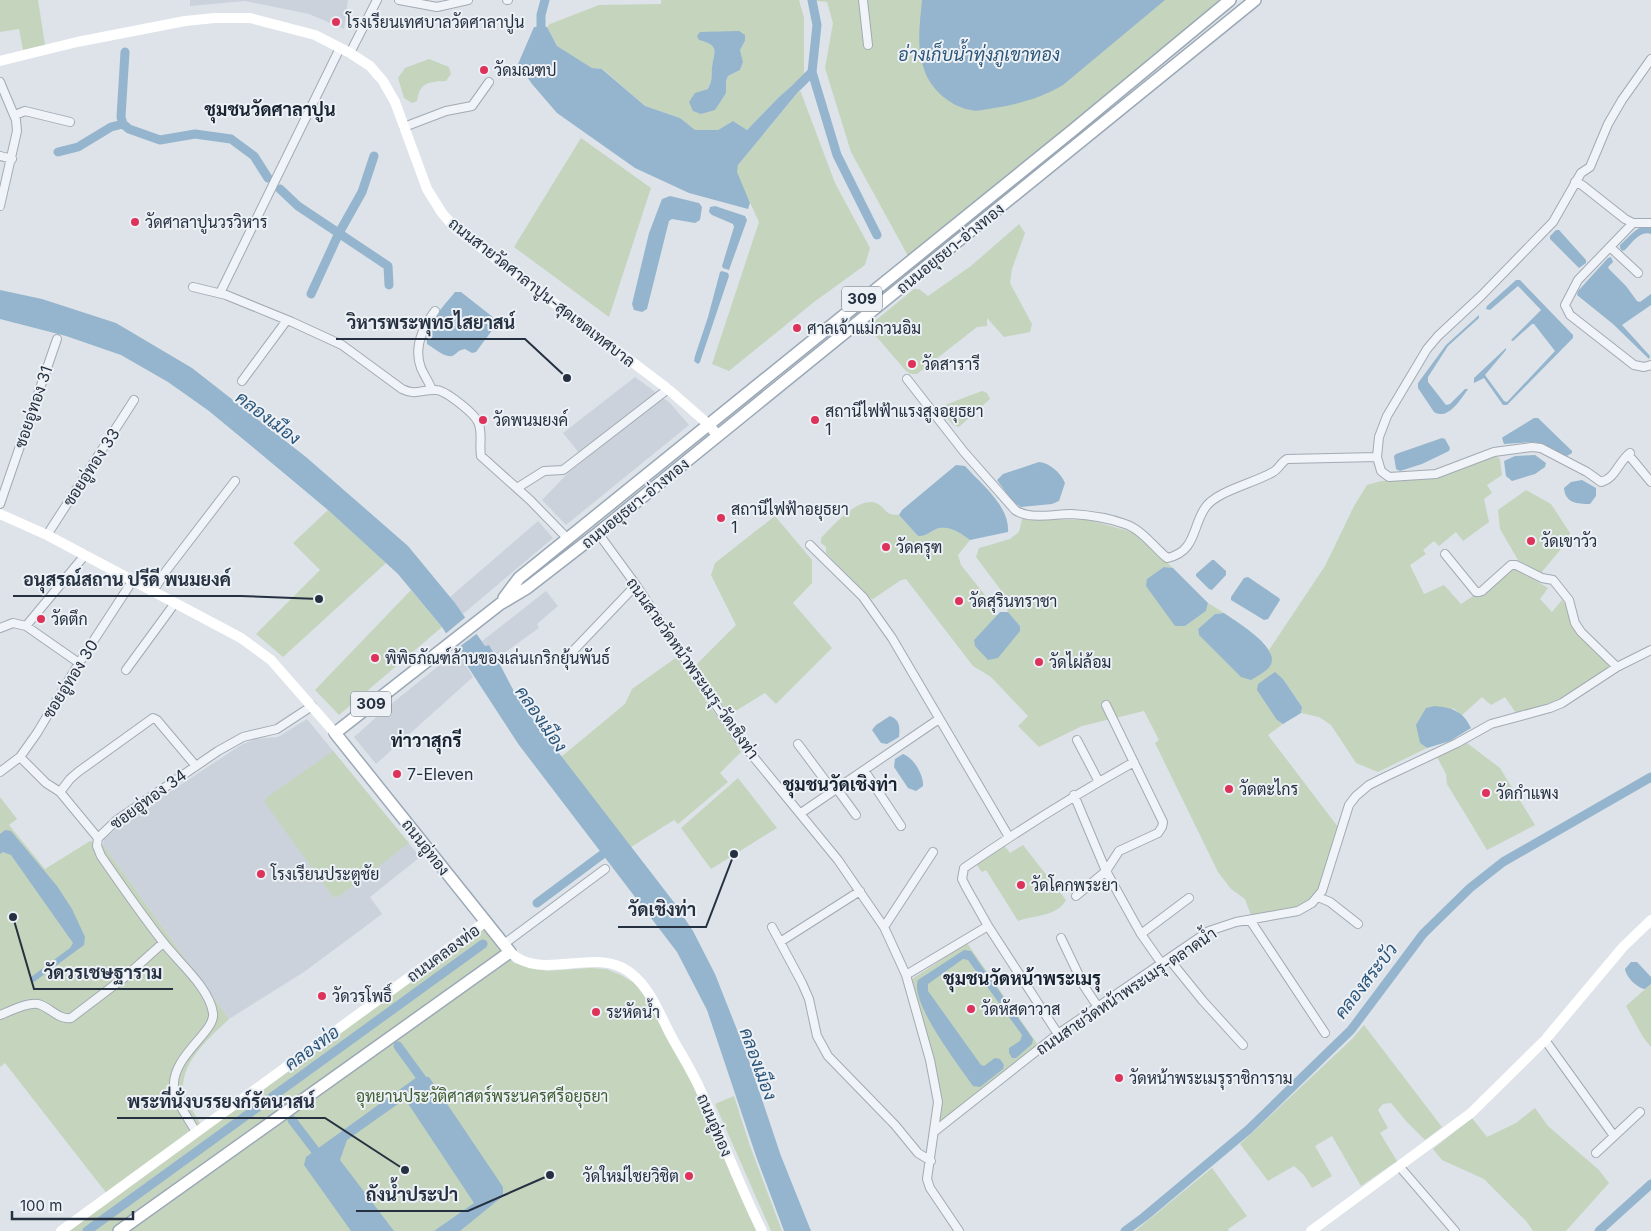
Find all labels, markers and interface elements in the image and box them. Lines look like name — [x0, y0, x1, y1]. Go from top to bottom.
place label: โรงเรียนเทศบาลวัดศาลาปูน — [345, 11, 524, 34]
marker: โรงเรียนเทศบาลวัดศาลาปูน — [330, 16, 342, 28]
water label: อ่างเก็บน้ำทุ่งภูเขาทอง — [898, 39, 1060, 68]
place label: วัดมณฑป — [494, 60, 557, 80]
marker: วัดมณฑป — [478, 64, 490, 76]
district label: ชุมชนวัดศาลาปูน — [204, 99, 336, 124]
street label: ถนนอยุธยา-อ่างทอง — [892, 198, 1009, 299]
place label: วัดศาลาปูนวรวิหาร — [145, 212, 268, 234]
street label: ถนนสายวัดศาลาปูน-สุดเขตเทศบาล — [443, 213, 639, 373]
marker: วัดศาลาปูนวรวิหาร — [129, 216, 141, 228]
road number: 309 — [842, 286, 882, 312]
callout: วิหารพระพุทธไสยาสน์ — [336, 306, 525, 339]
text: วิหารพระพุทธไสยาสน์ — [346, 310, 516, 337]
place label: ศาลเจ้าแม่กวนอิม — [807, 318, 921, 338]
marker: ศาลเจ้าแม่กวนอิม — [791, 322, 803, 334]
place label: วัดสารารี — [922, 353, 980, 374]
marker: วัดสารารี — [906, 358, 918, 370]
street label: ซอยอู่ทอง 31 — [10, 363, 58, 451]
water label: คลองเมือง — [232, 385, 306, 449]
place label: สถานีไฟฟ้าแรงสูงอยุธยา 1 — [825, 400, 984, 439]
place label: วัดพนมยงค์ — [493, 408, 568, 430]
marker: วัดพนมยงค์ — [477, 414, 489, 426]
marker: สถานีไฟฟ้าแรงสูงอยุธยา 1 — [809, 414, 821, 426]
street label: ซอยอู่ทอง 33 — [58, 424, 125, 511]
street label: ถนนอยุธยา-อ่างทอง — [577, 453, 694, 554]
place label: สถานีไฟฟ้าอยุธยา 1 — [731, 498, 849, 537]
marker: สถานีไฟฟ้าอยุธยา 1 — [715, 512, 727, 524]
place label: วัดเขาวัว — [1541, 531, 1597, 551]
marker: วัดเขาวัว — [1525, 535, 1537, 547]
place label: วัดครุฑ — [896, 537, 942, 559]
marker: วัดครุฑ — [880, 541, 892, 553]
callout: อนุสรณ์สถาน ปรีดี พนมยงค์ — [13, 563, 241, 596]
text: อนุสรณ์สถาน ปรีดี พนมยงค์ — [23, 567, 232, 594]
street label: ถนนสายวัดหน้าพระเมรุ-วัดเชิงท่า — [621, 573, 763, 764]
place label: วัดสุรินทราชา — [969, 591, 1057, 613]
marker: วัดสุรินทราชา — [953, 595, 965, 607]
place label: วัดตึก — [51, 609, 88, 629]
marker: วัดตึก — [35, 613, 47, 625]
street label: ซอยอู่ทอง 30 — [38, 636, 104, 723]
place label: พิพิธภัณฑ์ล้านของเล่นเกริกยุ้นพันธ์ — [385, 646, 610, 670]
place label: วัดไผ่ล้อม — [1049, 651, 1111, 672]
marker: พิพิธภัณฑ์ล้านของเล่นเกริกยุ้นพันธ์ — [369, 652, 381, 664]
marker: วัดไผ่ล้อม — [1033, 656, 1045, 668]
water label: คลองเมือง — [511, 681, 573, 756]
road number: 309 — [351, 692, 391, 716]
district label: ท่าวาสุกรี — [391, 728, 461, 755]
place label: 7-Eleven — [407, 764, 473, 784]
street label: ซอยอู่ทอง 34 — [106, 765, 191, 835]
marker: 7-Eleven — [391, 768, 403, 780]
district label: ชุมชนวัดเชิงท่า — [783, 773, 897, 799]
place label: วัดตะไกร — [1239, 778, 1298, 799]
marker: วัดตะไกร — [1223, 783, 1235, 795]
place label: วัดกำแพง — [1496, 783, 1559, 803]
marker: วัดกำแพง — [1480, 787, 1492, 799]
street label: ถนนอู่ทอง — [396, 815, 454, 880]
place label: โรงเรียนประตูชัย — [270, 863, 379, 886]
marker: โรงเรียนประตูชัย — [255, 868, 267, 880]
place label: วัดโคกพระยา — [1031, 874, 1118, 895]
marker: วัดโคกพระยา — [1015, 879, 1027, 891]
callout: วัดเชิงท่า — [618, 894, 706, 927]
text: วัดเชิงท่า — [628, 898, 696, 920]
street label: ถนนคลองท่อ — [403, 920, 483, 986]
street label: ถนนสายวัดหน้าพระเมรุ-ตลาดน้ำ — [1030, 920, 1221, 1061]
water label: คลองสระบัว — [1330, 939, 1401, 1022]
callout: วัดวรเชษฐาราม — [34, 956, 173, 989]
text: วัดวรเชษฐาราม — [44, 962, 162, 985]
district label: ชุมชนวัดหน้าพระเมรุ — [943, 967, 1101, 993]
place label: วัดวรโพธิ์ — [332, 982, 392, 1006]
marker: วัดวรโพธิ์ — [316, 990, 328, 1002]
place label: ระหัดน้ำ — [606, 998, 660, 1022]
place label: วัดหัสดาวาส — [981, 999, 1061, 1019]
marker: วัดหัสดาวาส — [965, 1003, 977, 1015]
marker: ระหัดน้ำ — [590, 1006, 602, 1018]
water label: คลองท่อ — [280, 1020, 343, 1074]
water label: คลองเมือง — [736, 1024, 783, 1103]
place label: วัดหน้าพระเมรุราชิการาม — [1129, 1068, 1293, 1090]
marker: วัดหน้าพระเมรุราชิการาม — [1113, 1072, 1125, 1084]
park label: อุทยานประวัติศาสตร์พระนครศรีอยุธยา — [356, 1084, 608, 1108]
callout: พระที่นั่งบรรยงก์รัตนาสน์ — [117, 1085, 325, 1118]
text: พระที่นั่งบรรยงก์รัตนาสน์ — [127, 1086, 316, 1112]
street label: ถนนอู่ทอง — [691, 1091, 737, 1160]
place label: วัดใหม่ไชยวิชิต — [583, 1165, 679, 1186]
marker: วัดใหม่ไชยวิชิต — [683, 1170, 695, 1182]
text: ถังน้ำประปา — [366, 1177, 458, 1205]
callout: ถังน้ำประปา — [356, 1178, 468, 1211]
scale bar — [12, 1188, 134, 1220]
text: 100 m — [20, 1196, 62, 1215]

